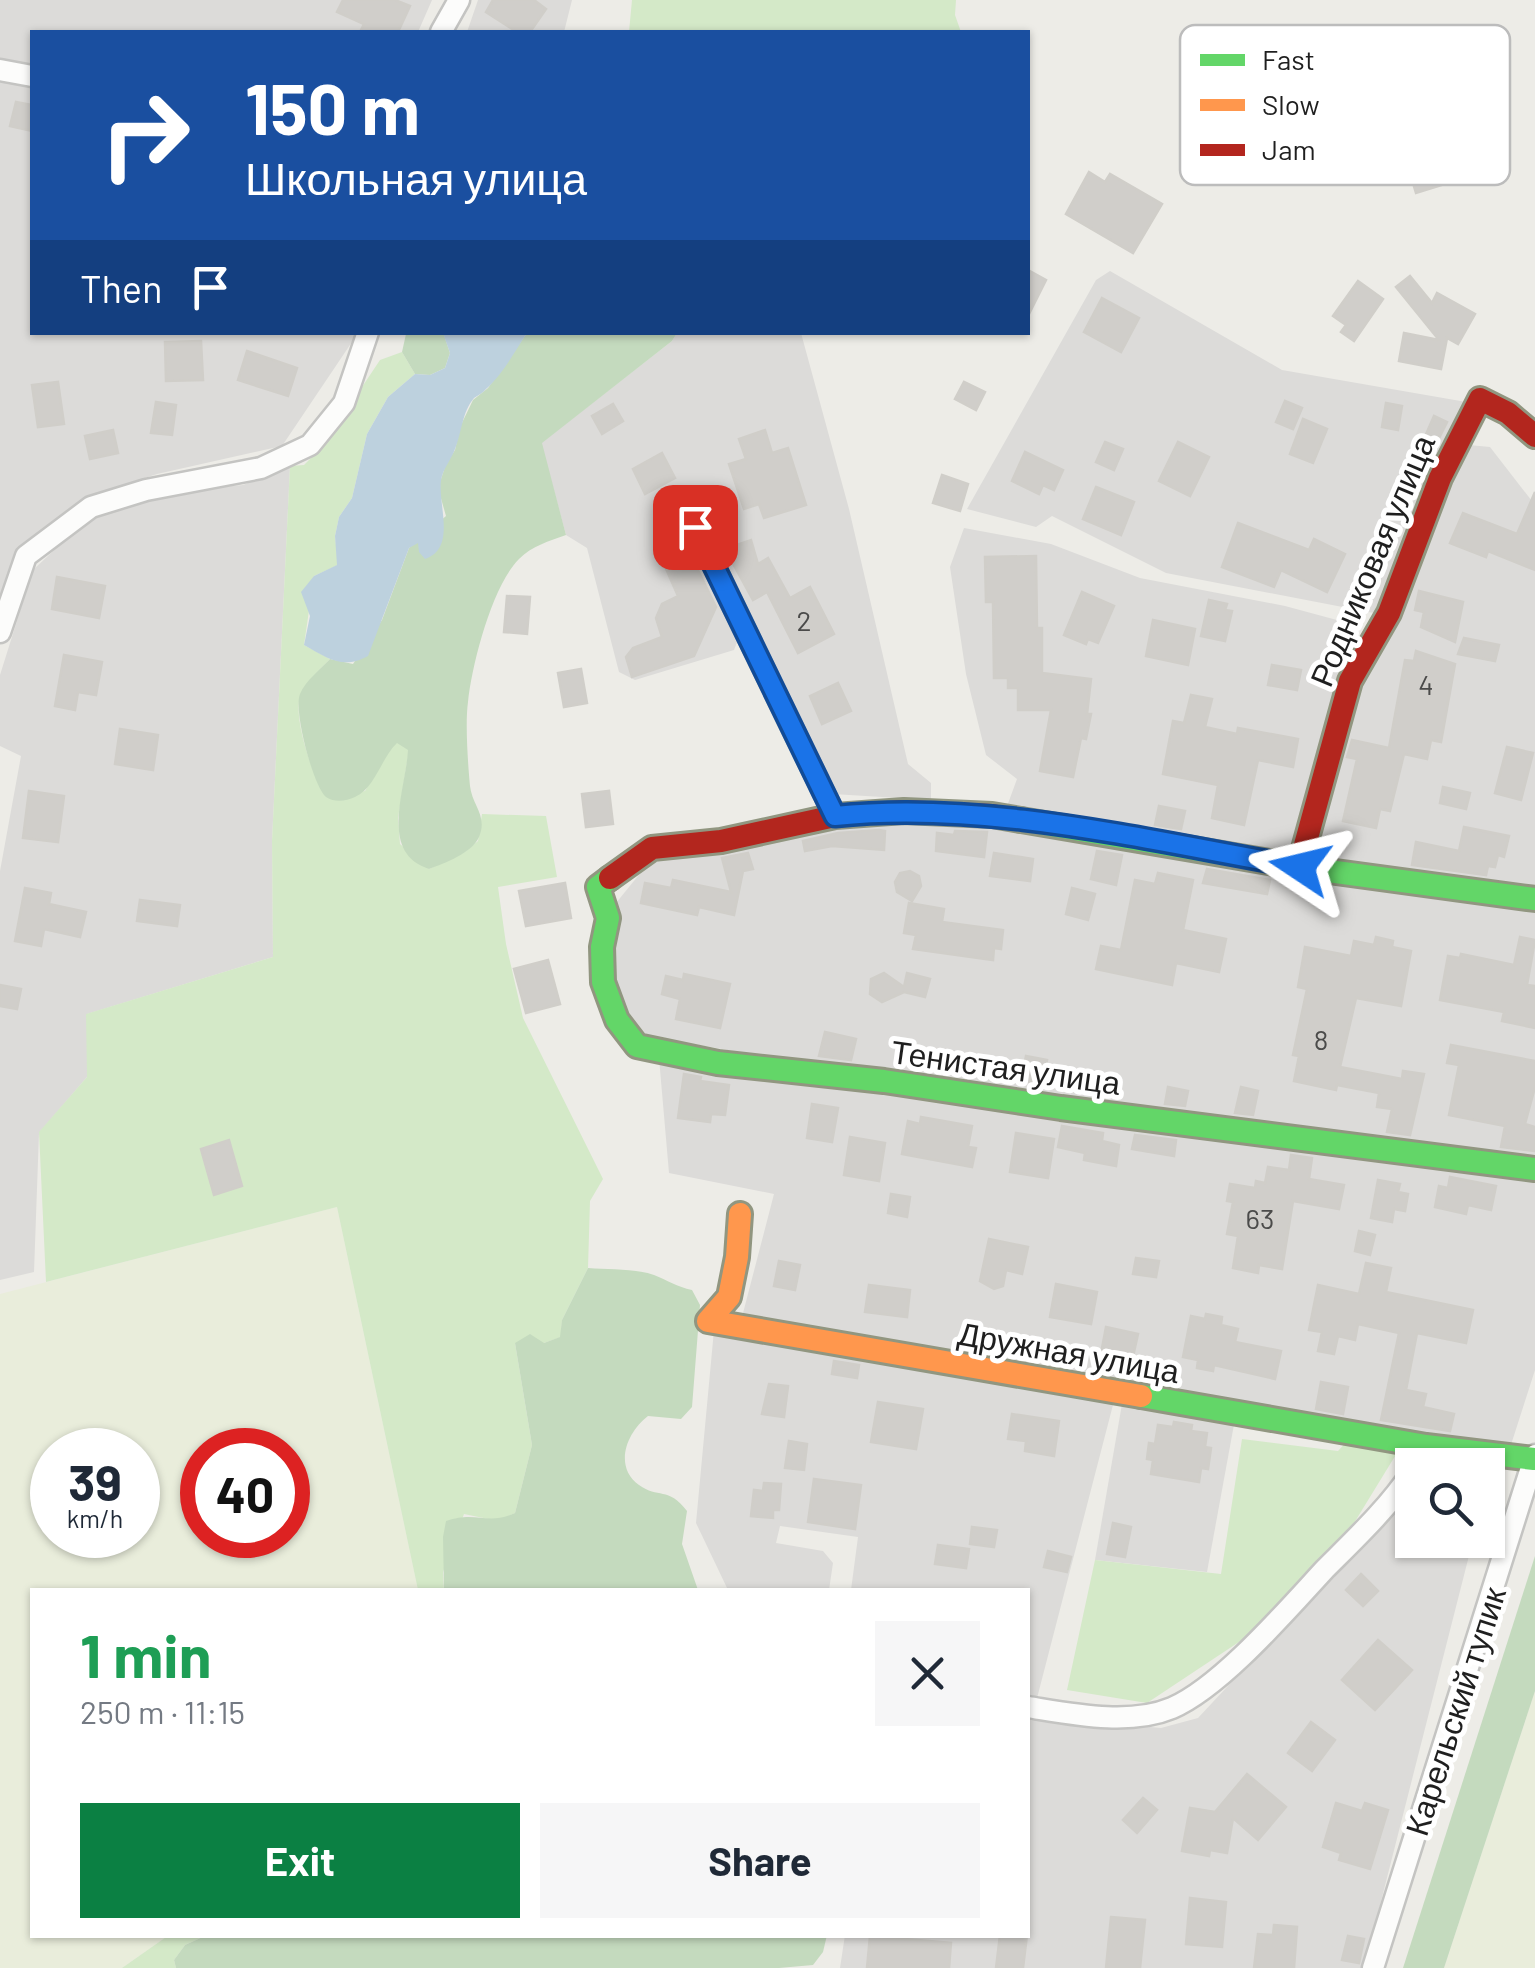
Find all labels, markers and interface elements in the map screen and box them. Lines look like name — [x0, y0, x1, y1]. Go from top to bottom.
legend — [1180, 25, 1510, 185]
text: Fast — [1262, 42, 1315, 76]
text: 150 m — [245, 65, 420, 149]
icon: right — [80, 70, 210, 200]
text: Slow — [1262, 87, 1320, 121]
text: Jam — [1262, 132, 1316, 166]
text: Школьная улица — [245, 150, 587, 204]
icon: arrive — [183, 260, 238, 315]
text: Then — [80, 265, 163, 311]
street label: Родниковая улица — [1301, 428, 1442, 692]
pin — [653, 485, 738, 570]
icon: arrive — [668, 500, 723, 555]
house number: 2 — [796, 603, 812, 637]
house number: 4 — [1418, 667, 1434, 701]
position arrow — [1248, 815, 1352, 919]
house number: 8 — [1314, 1022, 1328, 1056]
street label: Тенистая улица — [889, 1031, 1123, 1102]
house number: 63 — [1246, 1201, 1274, 1235]
street label: Дружная улица — [955, 1313, 1183, 1390]
speed limit sign: 40 — [180, 1428, 310, 1558]
map controls — [1395, 1448, 1505, 1558]
button: search — [1395, 1448, 1505, 1558]
text: 39 — [68, 1451, 122, 1511]
text: km/h — [67, 1503, 123, 1533]
street label: Карельский тупик — [1396, 1581, 1513, 1840]
text: 1 min — [80, 1618, 211, 1690]
button: close — [875, 1621, 980, 1726]
text: 250 m · 11:15 — [80, 1692, 245, 1730]
button: Exit — [80, 1803, 520, 1918]
button: Share — [540, 1803, 980, 1918]

